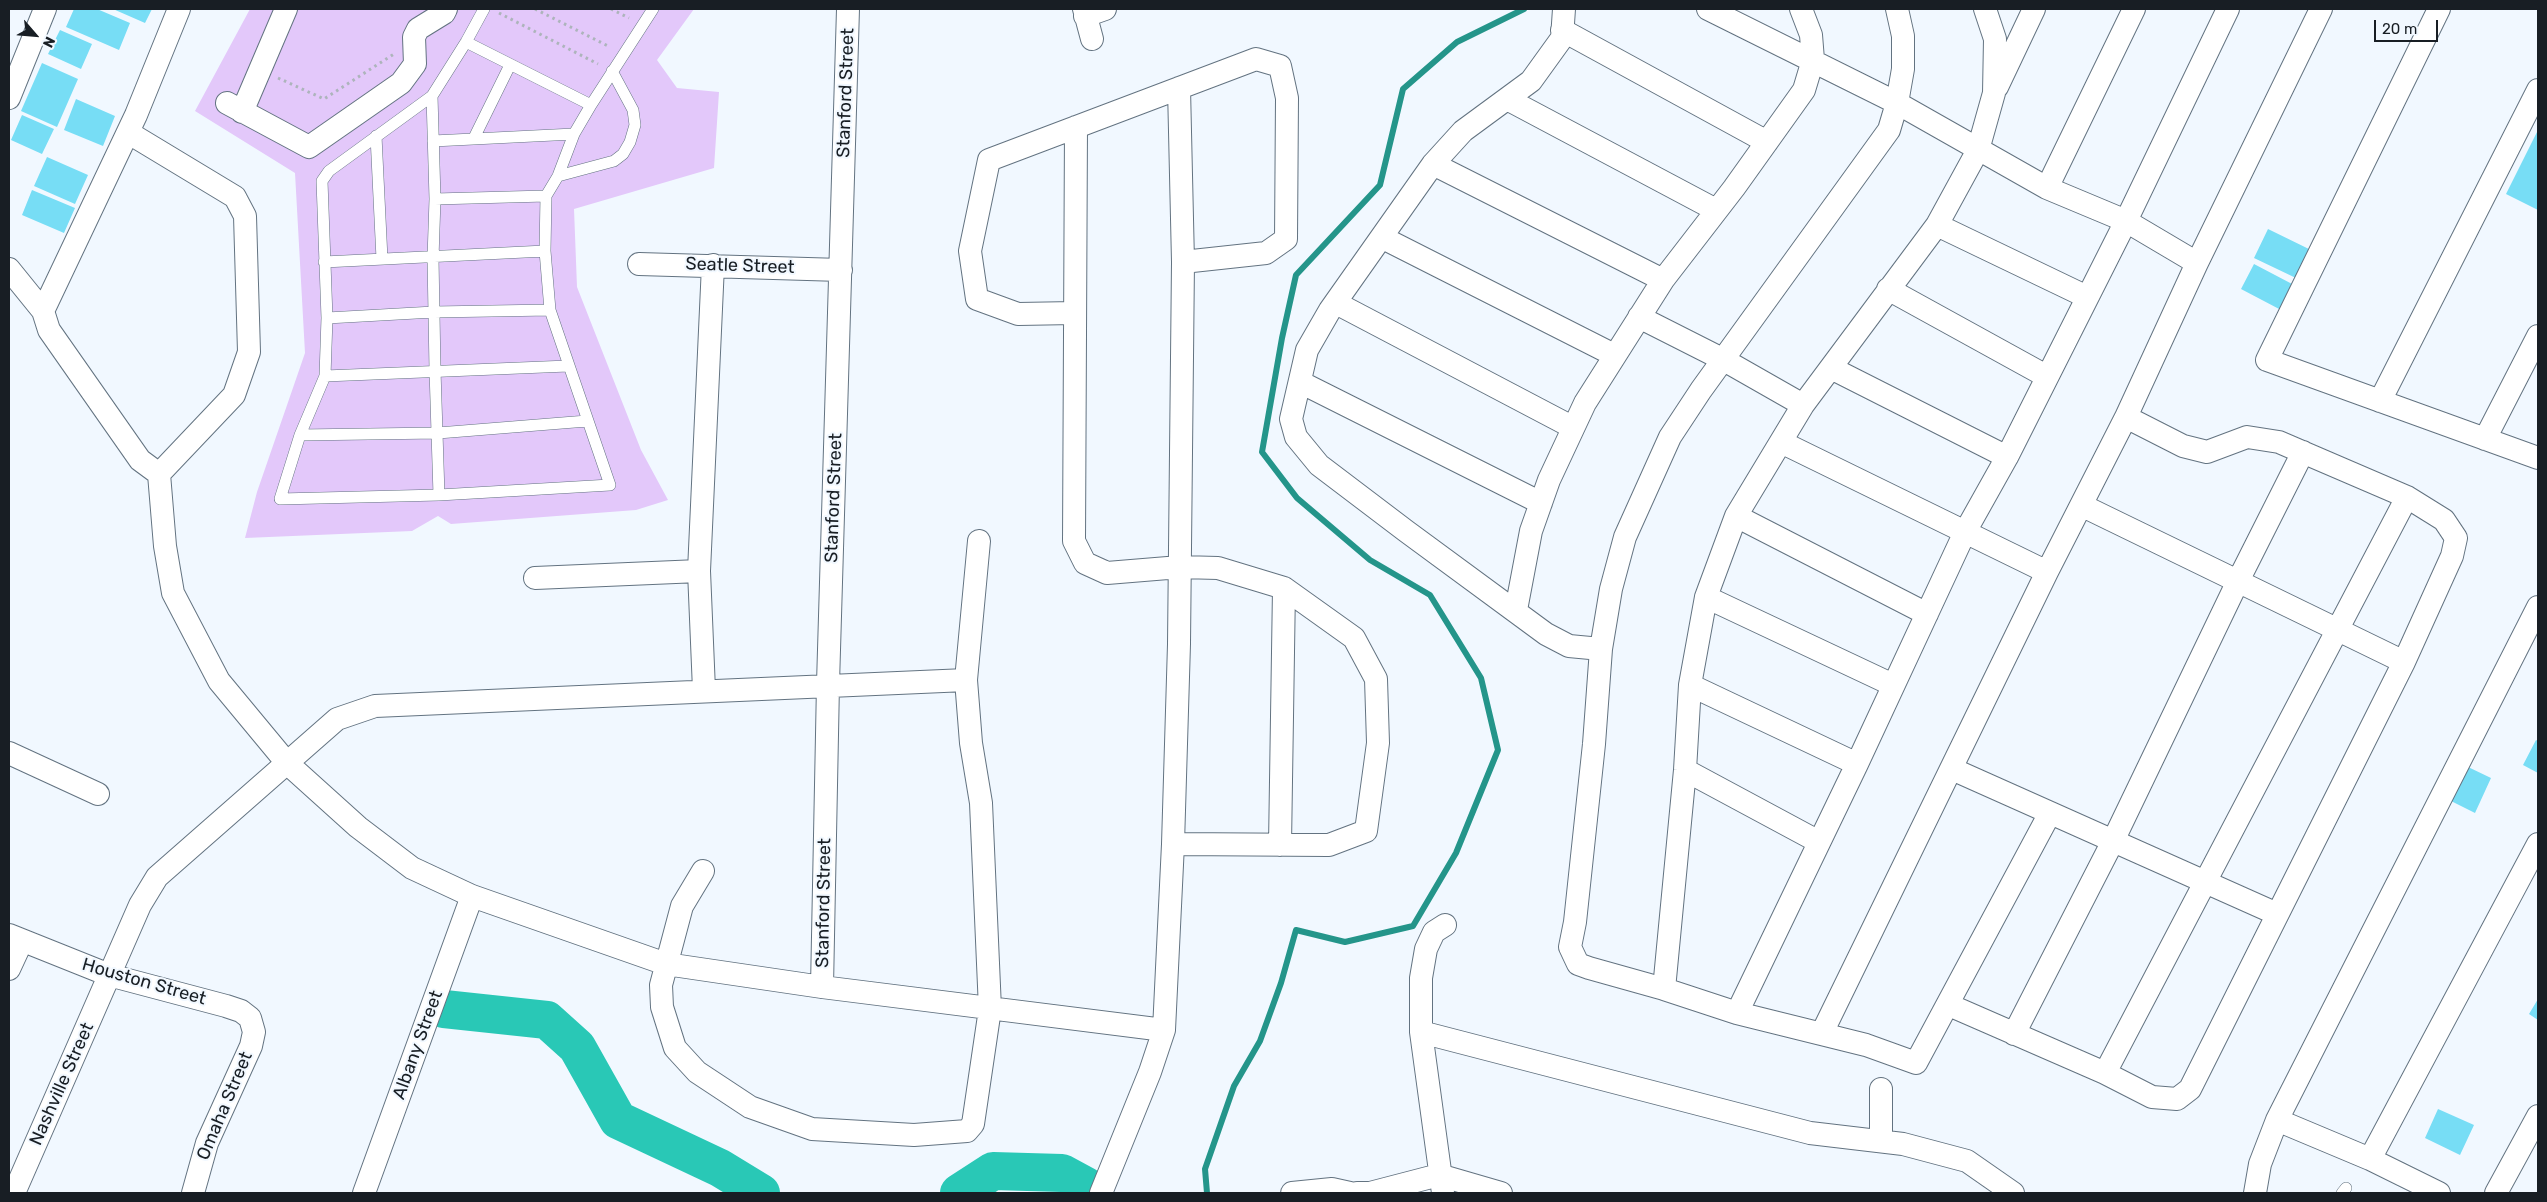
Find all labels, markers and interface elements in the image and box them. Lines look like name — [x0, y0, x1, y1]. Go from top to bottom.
north arrow — [10, 10, 60, 60]
scale bar — [2377, 10, 2441, 42]
text: 20 m — [2382, 20, 2417, 38]
street label: Stanford Street — [833, 28, 859, 158]
text: N — [39, 34, 59, 50]
street label: Seatle Street — [685, 253, 795, 279]
street label: Stanford Street — [821, 433, 847, 563]
street label: Stanford Street — [812, 838, 836, 968]
street label: Houston Street — [80, 954, 208, 1010]
street label: Albany Street — [388, 988, 448, 1102]
street label: Nashville Street — [25, 1019, 99, 1149]
street label: Omaha Street — [192, 1049, 258, 1163]

